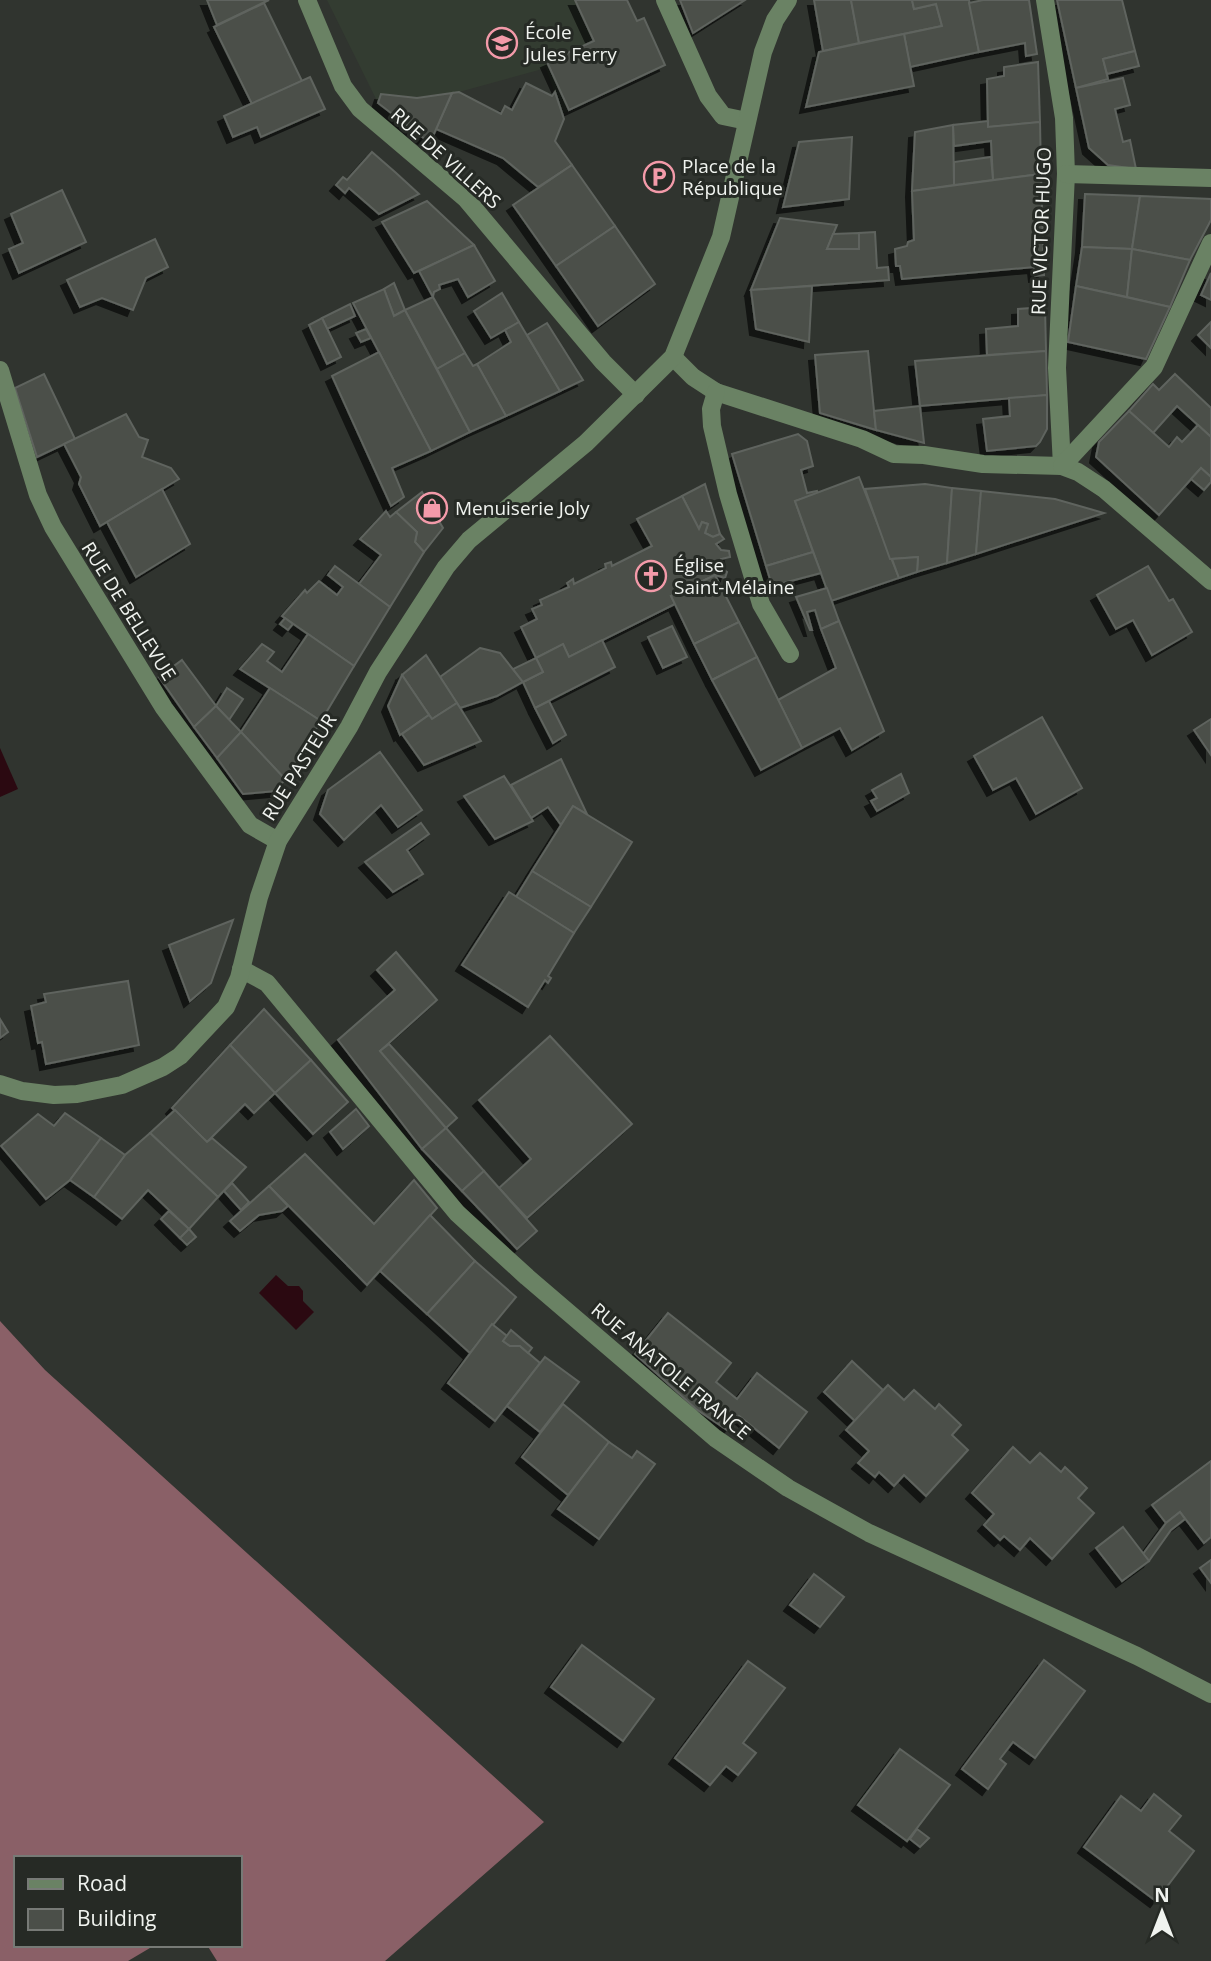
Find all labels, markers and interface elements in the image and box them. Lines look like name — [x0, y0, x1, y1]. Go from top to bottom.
place label: École Jules Ferry — [523, 19, 617, 67]
school or university icon: École Jules Ferry — [485, 26, 519, 60]
street label: RUE DE VILLERS — [385, 102, 507, 214]
street label: RUE VICTOR HUGO — [1025, 147, 1057, 315]
place label: Place de la République — [682, 153, 783, 201]
parking icon: Place de la République — [642, 160, 676, 194]
shop icon: Menuiserie Joly — [415, 491, 449, 525]
place label: Menuiserie Joly — [455, 495, 590, 521]
street label: RUE DE BELLEVUE — [76, 537, 182, 685]
place label: Église Saint-Mélaine — [674, 552, 795, 600]
church icon: Église Saint-Mélaine — [634, 559, 668, 593]
street label: RUE PASTEUR — [256, 708, 342, 825]
street label: RUE ANATOLE FRANCE — [586, 1297, 756, 1445]
legend — [14, 1856, 242, 1947]
text: Road — [77, 1869, 127, 1897]
north arrow — [1127, 1877, 1197, 1947]
text: N — [1154, 1882, 1170, 1908]
text: Building — [77, 1904, 156, 1932]

